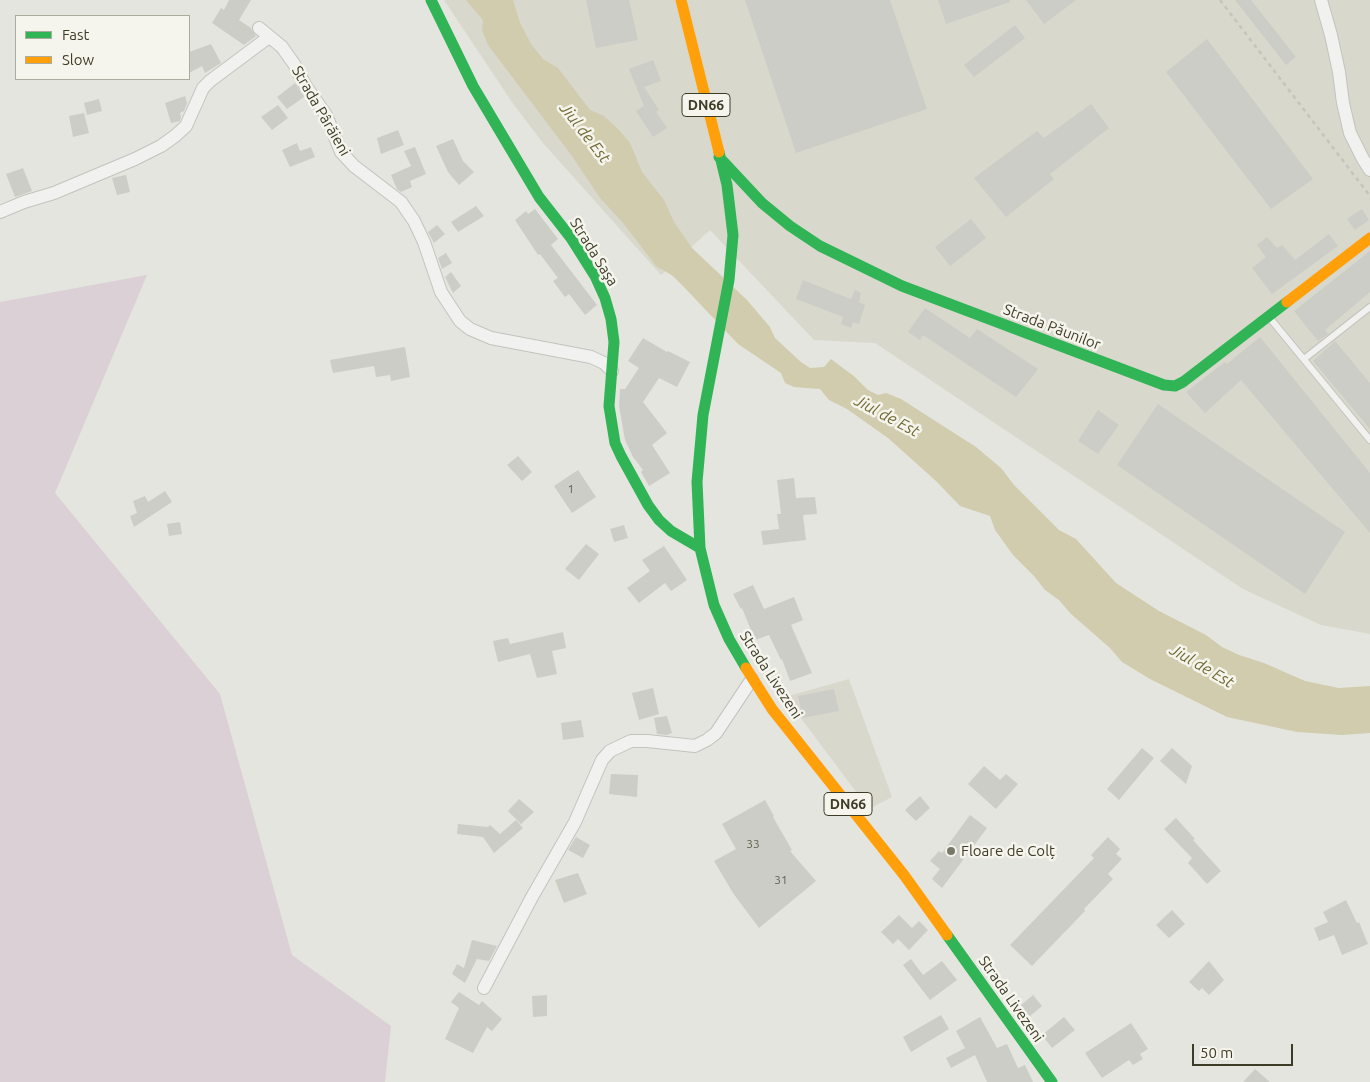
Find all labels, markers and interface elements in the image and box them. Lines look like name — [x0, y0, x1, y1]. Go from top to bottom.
legend — [15, 15, 190, 80]
text: Fast — [62, 26, 89, 43]
text: Slow — [62, 51, 94, 68]
street label: Strada Pârăieni — [288, 63, 354, 159]
road number: DN66 — [682, 94, 730, 116]
water label: Jiul de Est — [556, 99, 614, 167]
street label: Strada Saşa — [566, 215, 622, 289]
street label: Strada Păunilor — [1001, 300, 1103, 354]
water label: Jiul de Est — [851, 391, 923, 441]
house number: 1 — [568, 482, 574, 496]
street label: Strada Livezeni — [736, 628, 806, 722]
water label: Jiul de Est — [1167, 640, 1237, 692]
road number: DN66 — [824, 792, 872, 816]
house number: 33 — [746, 837, 760, 851]
place label: Floare de Colț — [961, 842, 1055, 860]
marker: Floare de Colț — [945, 845, 957, 857]
house number: 31 — [774, 873, 788, 887]
street label: Strada Livezeni — [975, 952, 1047, 1046]
scale bar — [1195, 1034, 1296, 1066]
text: 50 m — [1200, 1044, 1233, 1061]

